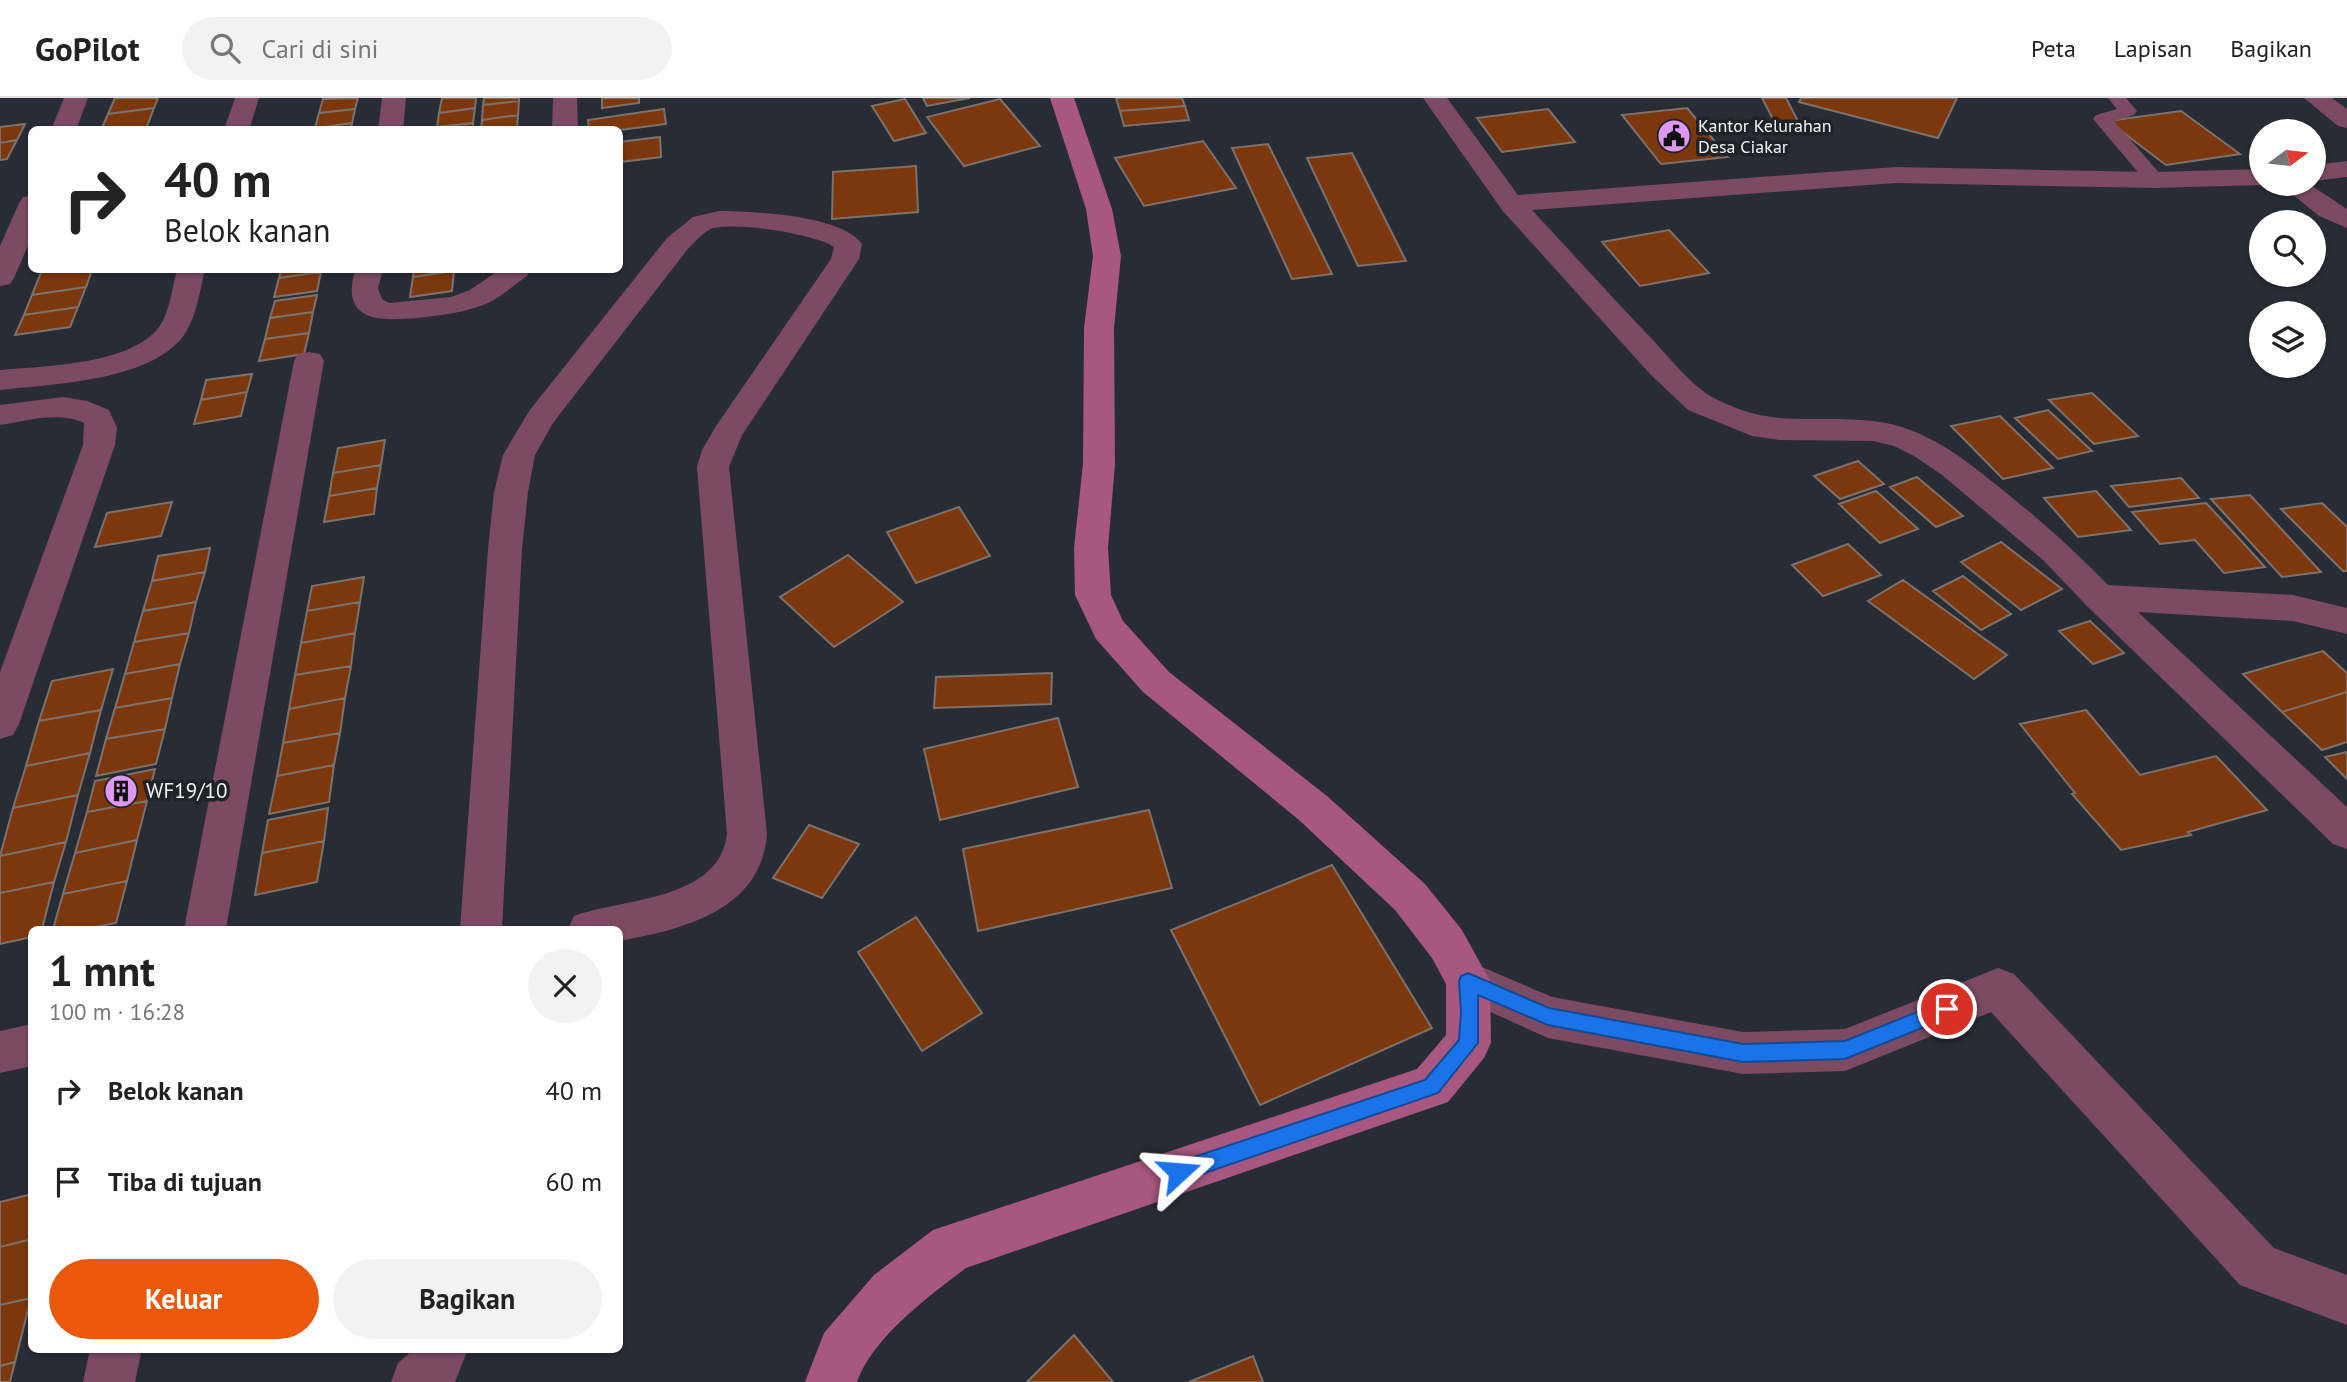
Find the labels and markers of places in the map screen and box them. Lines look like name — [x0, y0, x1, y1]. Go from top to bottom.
place label: Kantor Kelurahan Desa Ciakar — [1698, 114, 1832, 158]
public building icon: Kantor Kelurahan Desa Ciakar — [1655, 117, 1693, 155]
building icon: WF19/10 — [102, 772, 140, 810]
place label: WF19/10 — [146, 777, 227, 804]
pin — [1917, 979, 1977, 1039]

